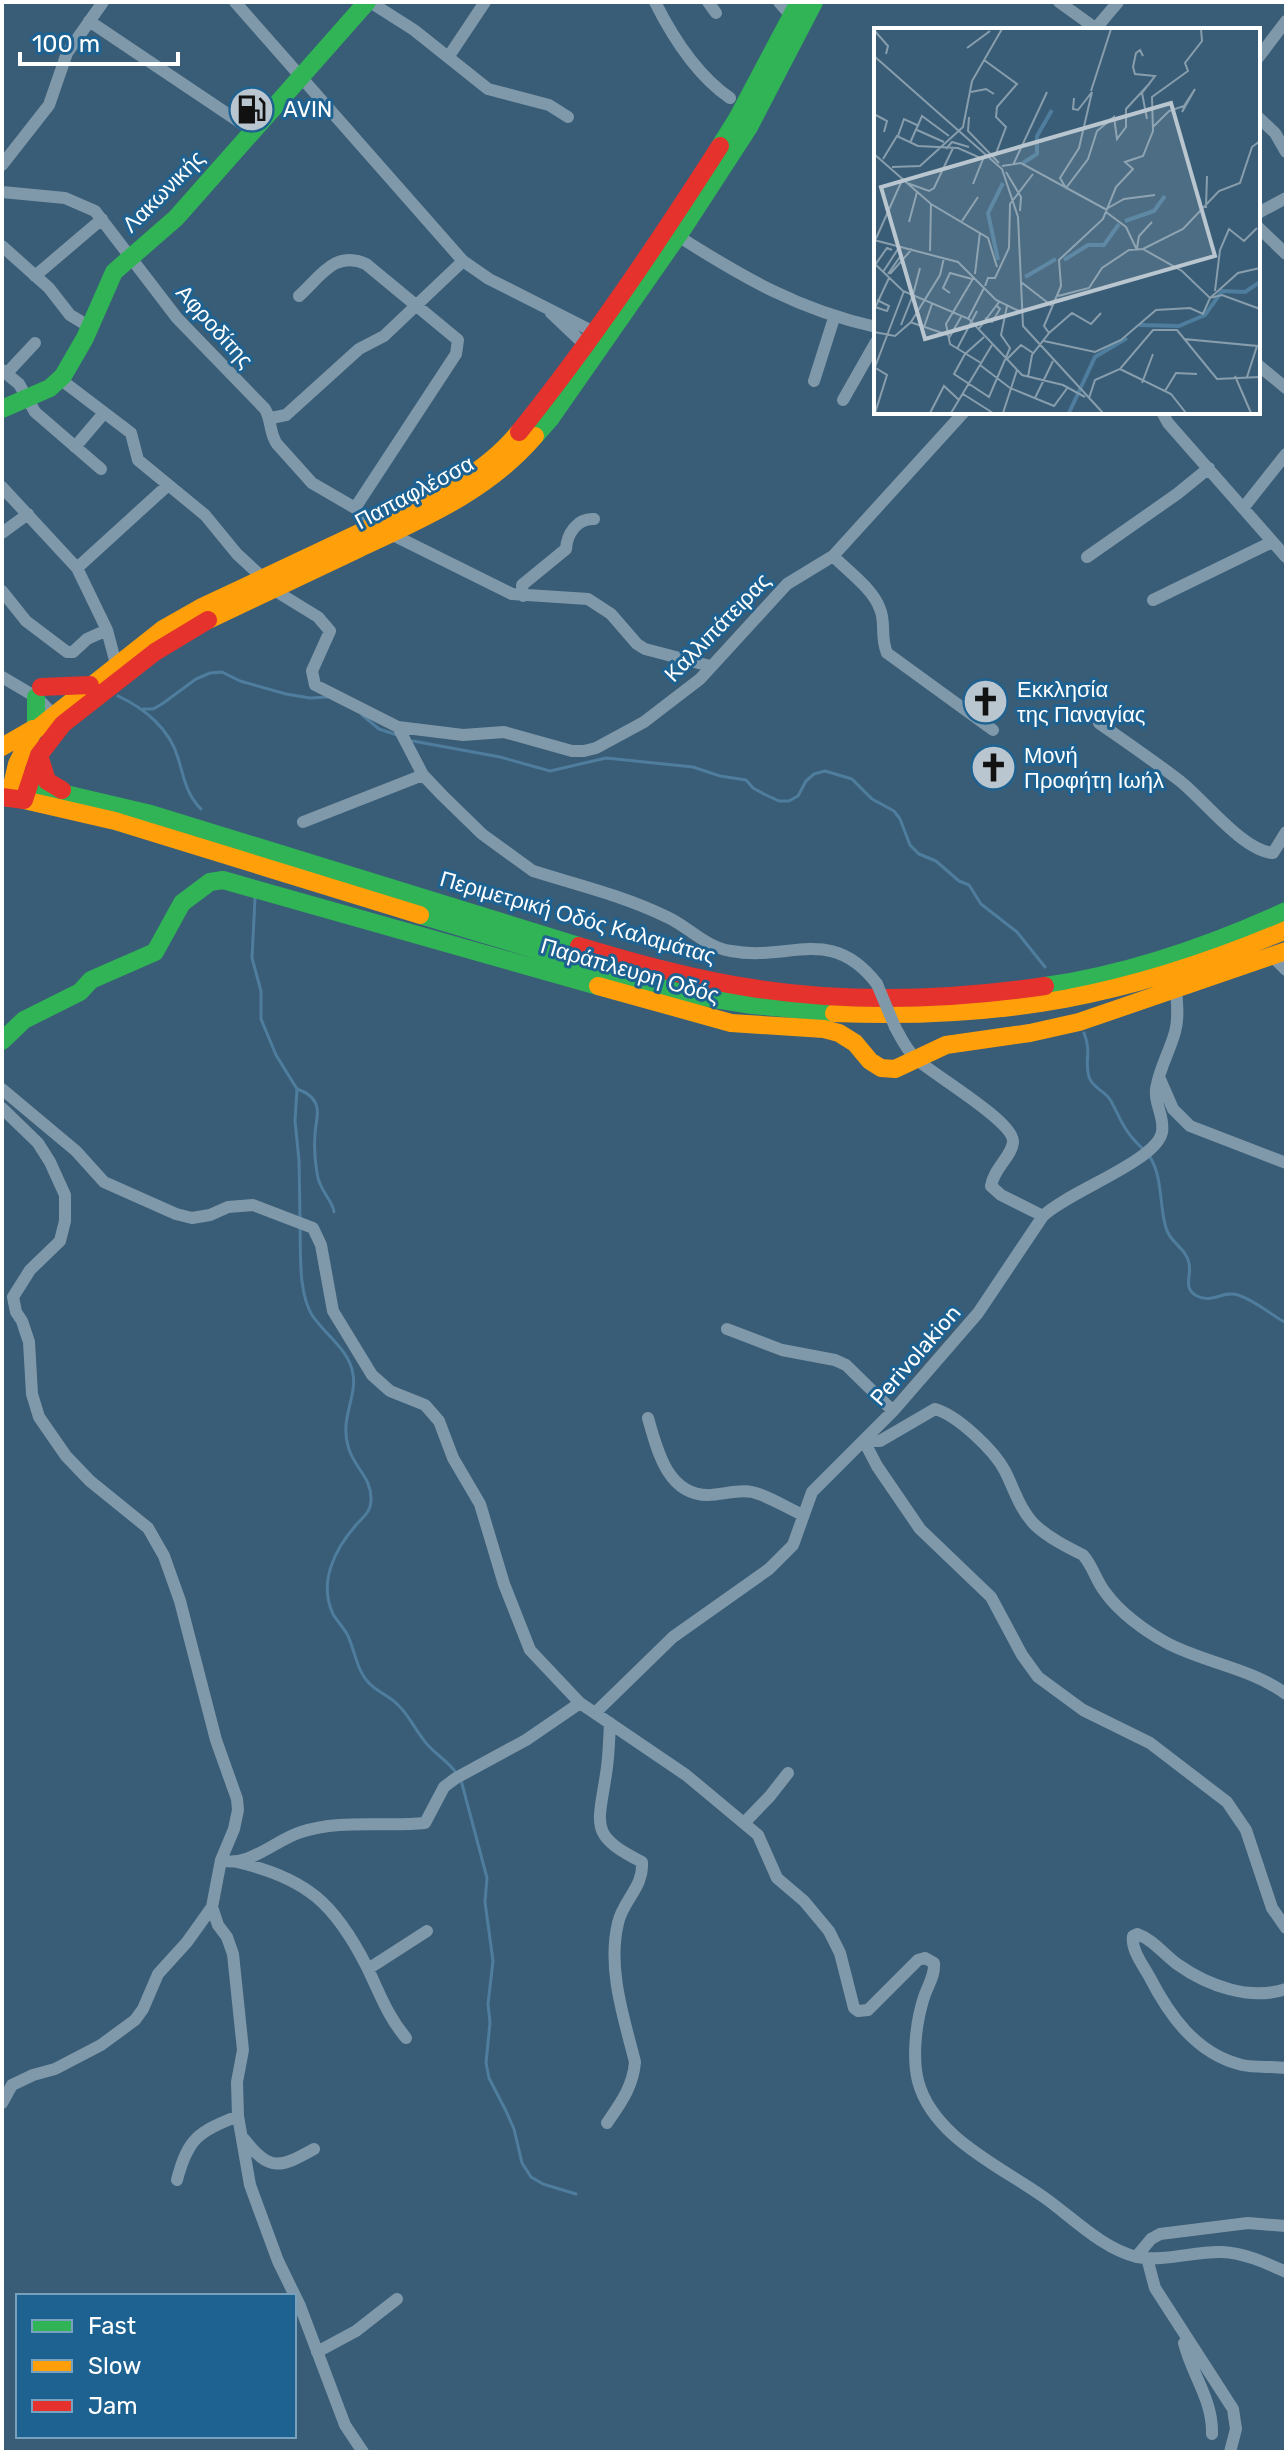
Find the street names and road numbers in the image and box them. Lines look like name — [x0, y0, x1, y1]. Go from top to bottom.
street label: Λακωνικής — [117, 145, 210, 238]
street label: Αφροδίτης — [170, 279, 259, 373]
street label: Παπαφλέσσα — [350, 450, 479, 535]
street label: Καλλιπάτειρας — [659, 567, 776, 687]
street label: Περιμετρική Οδός Καλαμάτας — [437, 865, 719, 970]
street label: Παράπλευρη Οδός — [538, 932, 722, 1009]
street label: Perivolakion — [864, 1299, 966, 1411]

